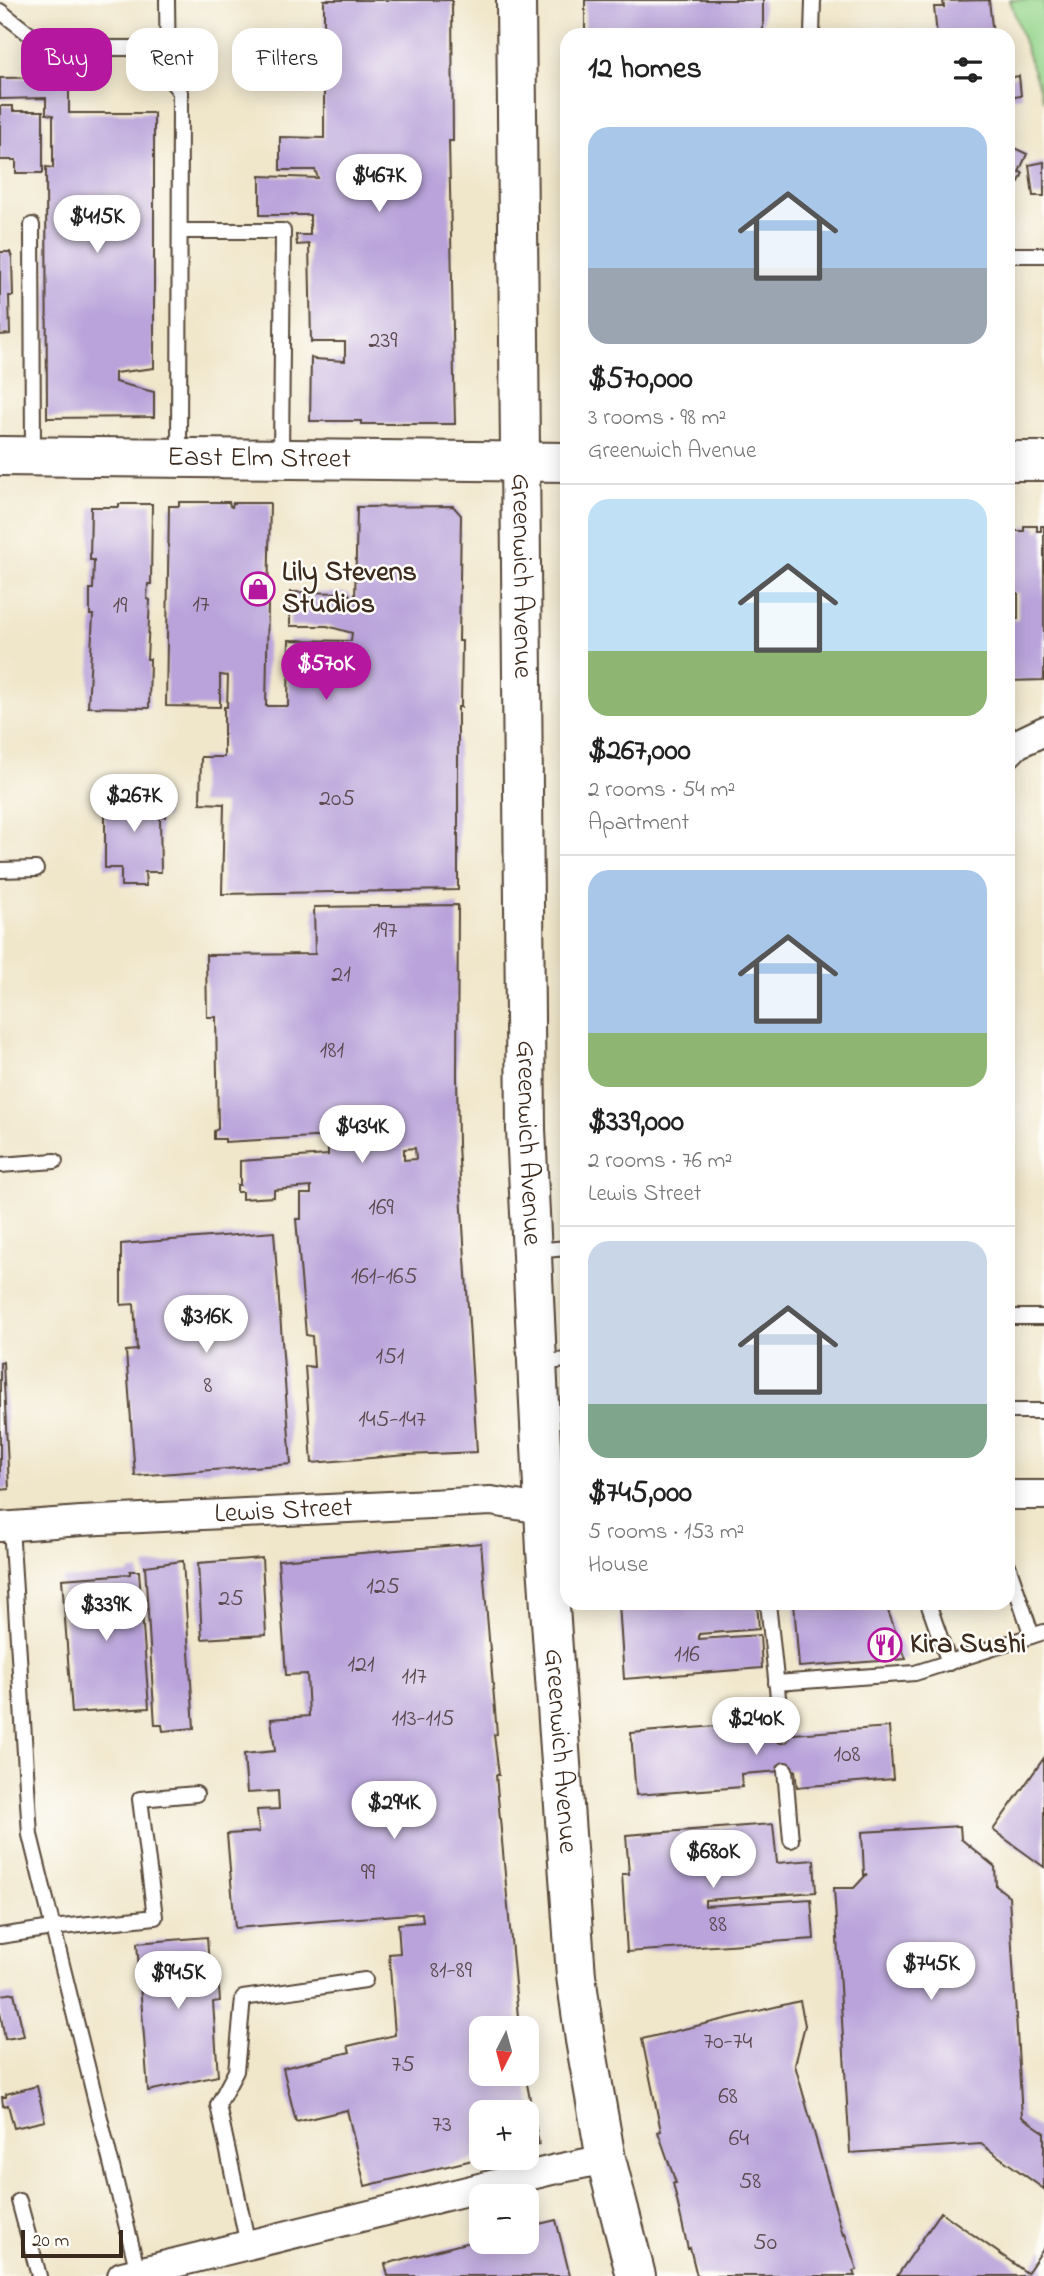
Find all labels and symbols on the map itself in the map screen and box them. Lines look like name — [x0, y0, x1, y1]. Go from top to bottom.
pin: $467K — [330, 154, 428, 214]
pin: $415K — [48, 196, 146, 255]
house number: 239 — [368, 324, 398, 359]
street label: East Elm Street — [167, 437, 351, 480]
street label: Greenwich Avenue — [500, 473, 543, 679]
place label: Lily Stevens Studios — [282, 553, 417, 626]
shop icon: Lily Stevens Studios — [239, 570, 277, 608]
house number: 17 — [192, 588, 210, 623]
house number: 19 — [113, 589, 128, 624]
pin: $570K — [277, 642, 375, 702]
pin: $267K — [85, 774, 183, 834]
house number: 205 — [319, 782, 355, 817]
house number: 197 — [373, 914, 397, 949]
house number: 21 — [331, 958, 351, 993]
house number: 181 — [320, 1034, 344, 1069]
street label: Greenwich Avenue — [505, 1040, 552, 1247]
pin: $434K — [313, 1106, 411, 1165]
house number: 169 — [368, 1191, 394, 1226]
house number: 161-165 — [351, 1260, 418, 1295]
pin: $316K — [157, 1296, 255, 1355]
house number: 151 — [376, 1340, 405, 1375]
house number: 8 — [204, 1369, 213, 1404]
house number: 145-147 — [358, 1403, 426, 1438]
street label: Lewis Street — [214, 1487, 354, 1535]
house number: 125 — [366, 1570, 400, 1605]
house number: 25 — [218, 1582, 244, 1617]
pin: $339K — [57, 1584, 155, 1643]
place label: Kira Sushi — [910, 1625, 1026, 1666]
restaurant icon: Kira Sushi — [866, 1626, 904, 1664]
house number: 116 — [674, 1638, 700, 1673]
street label: Greenwich Avenue — [533, 1647, 588, 1855]
house number: 121 — [347, 1648, 375, 1683]
house number: 117 — [401, 1660, 427, 1695]
pin: $240K — [707, 1698, 805, 1757]
house number: 113-115 — [391, 1702, 455, 1737]
house number: 108 — [834, 1738, 861, 1773]
pin: $294K — [345, 1782, 443, 1841]
pin: $680K — [664, 1830, 762, 1890]
house number: 99 — [361, 1856, 376, 1891]
house number: 88 — [709, 1908, 727, 1943]
pin: $745K — [882, 1942, 980, 2002]
pin: $945K — [129, 1952, 227, 2011]
house number: 81-89 — [430, 1954, 473, 1989]
north arrow — [469, 2016, 539, 2086]
house number: 70-74 — [703, 2025, 753, 2060]
house number: 75 — [391, 2048, 415, 2083]
house number: 68 — [718, 2080, 738, 2115]
house number: 73 — [432, 2108, 452, 2143]
house number: 64 — [729, 2122, 749, 2157]
house number: 58 — [739, 2165, 761, 2200]
house number: 50 — [753, 2226, 777, 2261]
scale bar — [21, 2227, 122, 2259]

